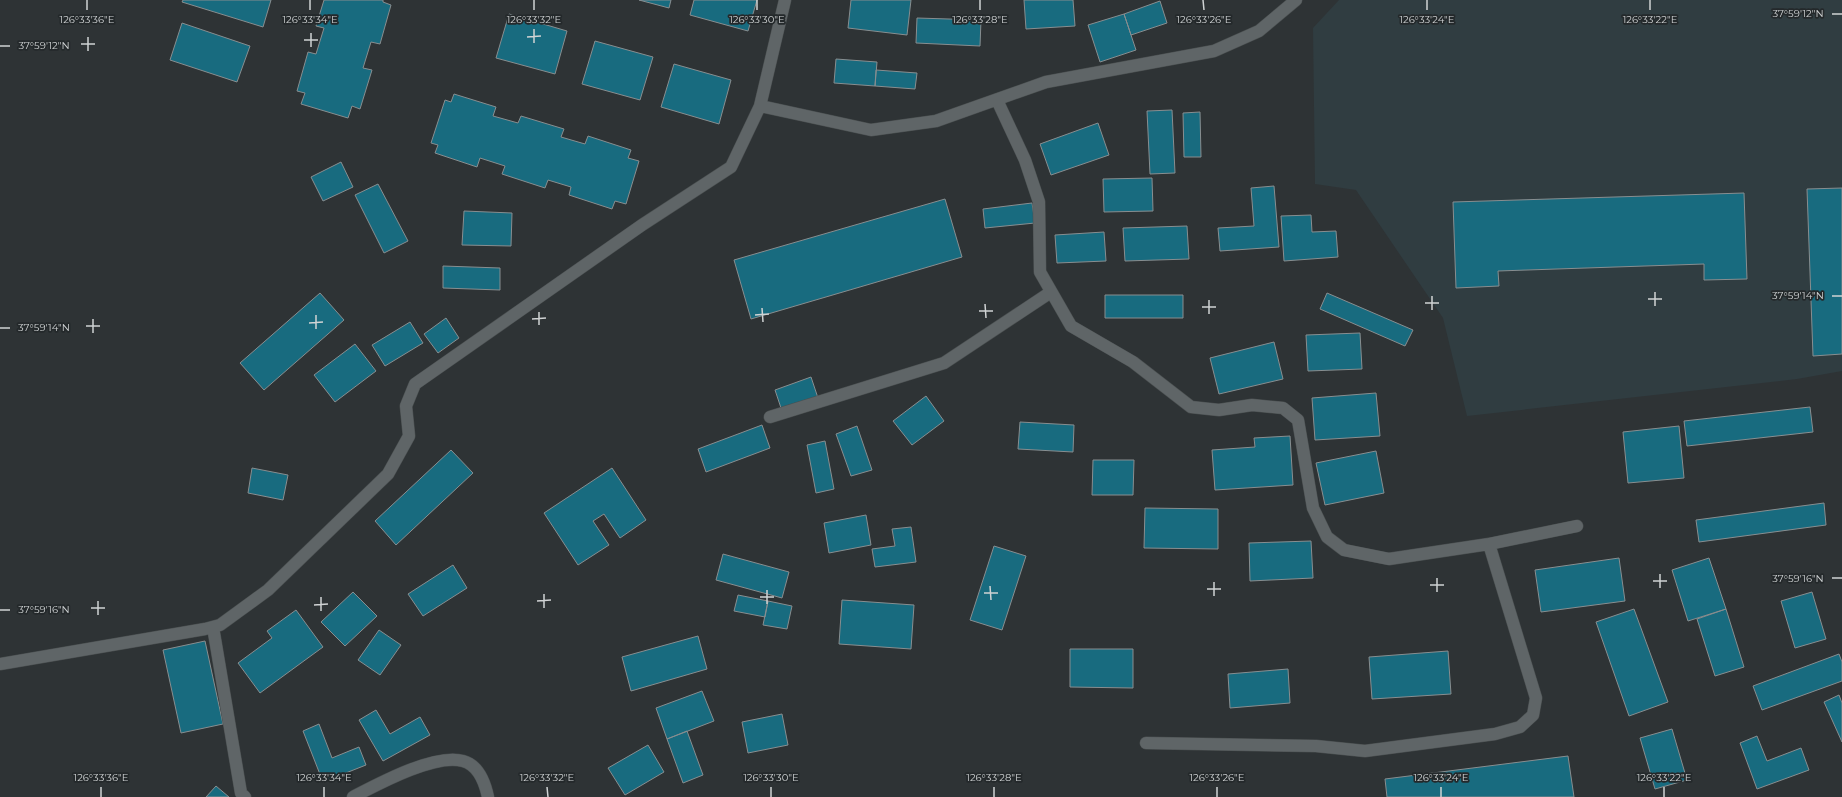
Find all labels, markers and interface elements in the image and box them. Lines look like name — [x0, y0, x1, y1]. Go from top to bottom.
text: 37°59'12"N — [1772, 7, 1824, 20]
text: 126°33'36"E — [60, 13, 115, 26]
text: 126°33'34"E — [282, 13, 338, 26]
text: 126°33'32"E — [507, 13, 562, 26]
text: 126°33'30"E — [729, 13, 785, 26]
text: 126°33'28"E — [952, 13, 1008, 26]
text: 126°33'26"E — [1177, 13, 1232, 26]
text: 126°33'24"E — [1399, 13, 1455, 26]
text: 126°33'22"E — [1623, 13, 1678, 26]
text: 37°59'12"N — [18, 39, 70, 52]
text: 37°59'14"N — [1772, 289, 1824, 302]
text: 37°59'14"N — [18, 321, 70, 334]
text: 37°59'16"N — [1772, 572, 1824, 585]
text: 37°59'16"N — [18, 603, 70, 616]
text: 126°33'36"E — [74, 771, 129, 784]
text: 126°33'34"E — [296, 771, 352, 784]
text: 126°33'32"E — [520, 771, 575, 784]
text: 126°33'30"E — [743, 771, 799, 784]
text: 126°33'28"E — [966, 771, 1022, 784]
text: 126°33'26"E — [1190, 771, 1245, 784]
text: 126°33'24"E — [1413, 771, 1469, 784]
text: 126°33'22"E — [1637, 771, 1692, 784]

